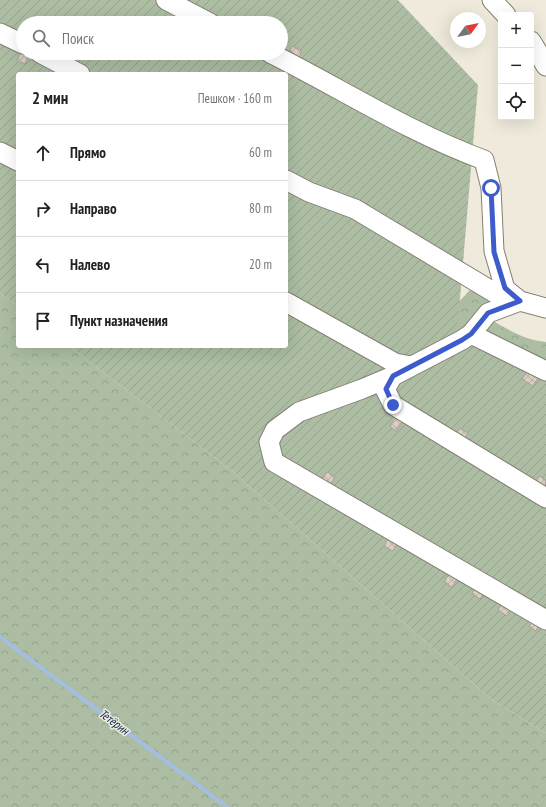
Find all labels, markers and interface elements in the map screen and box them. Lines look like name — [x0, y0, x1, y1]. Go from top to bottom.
north arrow — [450, 12, 486, 48]
map controls — [498, 12, 534, 120]
button: + — [498, 12, 534, 48]
search box — [16, 16, 288, 60]
icon: search — [30, 27, 52, 49]
text: Поиск — [62, 29, 94, 48]
button: − — [498, 48, 534, 84]
button: locate — [498, 84, 534, 120]
text: 2 мин — [32, 87, 68, 109]
text: Пешком · 160 m — [198, 90, 272, 107]
icon: ahead — [32, 142, 54, 164]
text: Прямо — [70, 143, 106, 162]
text: 60 m — [249, 144, 272, 161]
route start — [482, 179, 500, 197]
icon: right — [32, 198, 54, 220]
text: Направо — [70, 199, 117, 218]
text: 80 m — [249, 200, 272, 217]
icon: left — [32, 254, 54, 276]
text: Налево — [70, 255, 110, 274]
text: 20 m — [249, 256, 272, 273]
icon: arrive — [32, 310, 54, 332]
text: Пункт назначения — [70, 311, 168, 330]
route end — [384, 396, 402, 414]
water label: Тетёрин — [96, 706, 134, 739]

